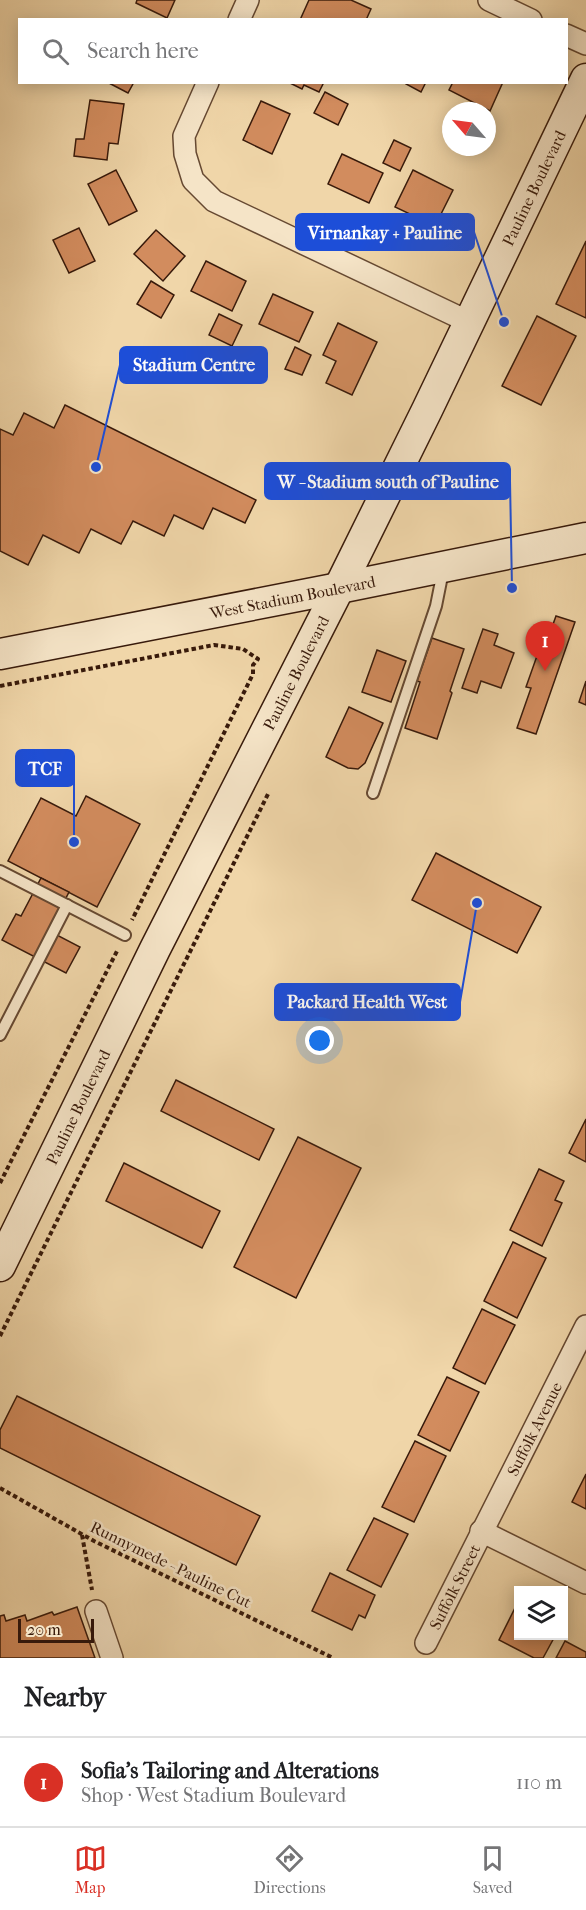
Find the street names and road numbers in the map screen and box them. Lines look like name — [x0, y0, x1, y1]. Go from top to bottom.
street label: Pauline Boulevard — [498, 127, 570, 249]
street label: West Stadium Boulevard — [207, 572, 377, 623]
street label: Pauline Boulevard — [259, 612, 333, 733]
street label: Pauline Boulevard — [42, 1046, 114, 1168]
street label: Suffolk Avenue — [503, 1379, 566, 1479]
street label: Runnymede - Pauline Cut — [87, 1517, 255, 1612]
street label: Suffolk Street — [425, 1541, 484, 1633]

